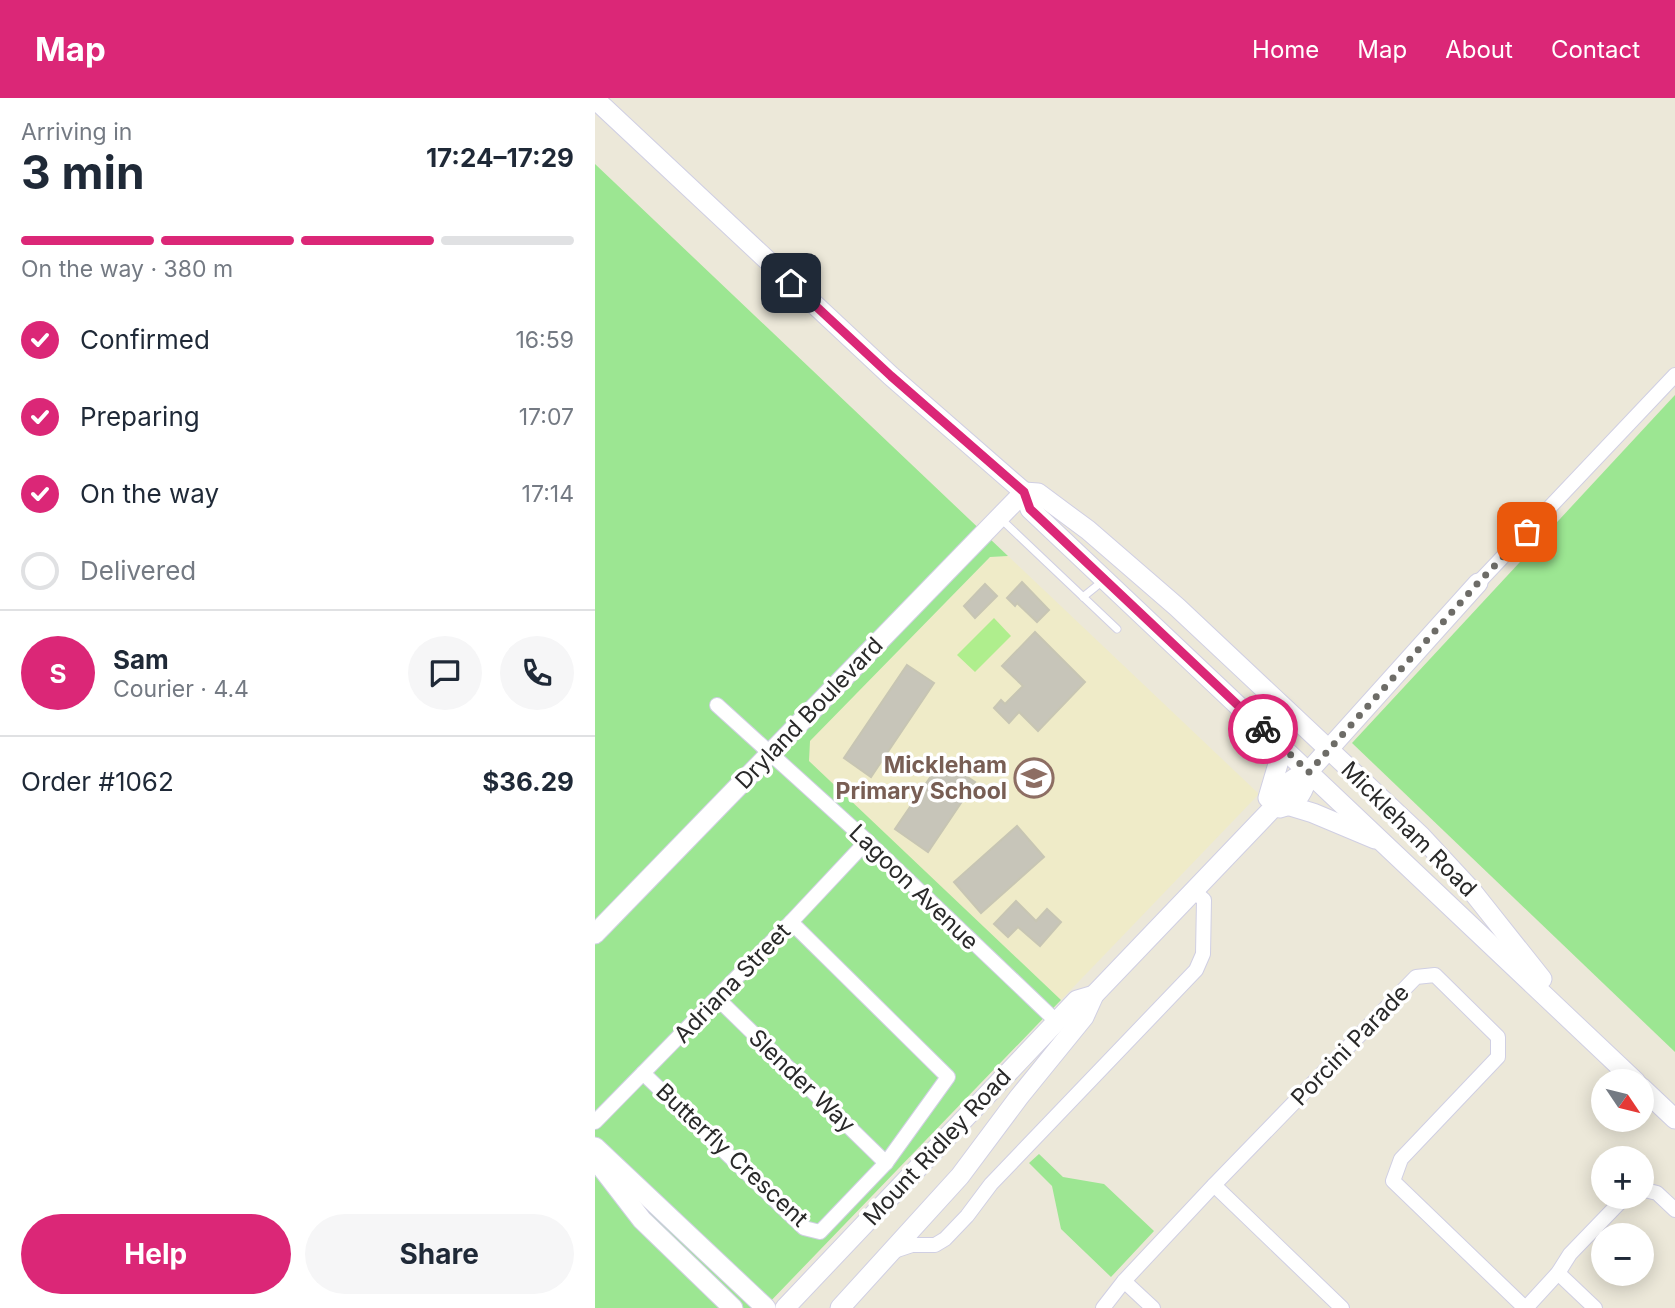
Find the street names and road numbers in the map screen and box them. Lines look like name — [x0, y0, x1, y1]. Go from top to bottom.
street label: Dryland Boulevard — [729, 631, 889, 795]
street label: Mickleham Road — [1336, 756, 1482, 902]
street label: Lagoon Avenue — [844, 818, 984, 956]
street label: Adriana Street — [668, 917, 796, 1049]
street label: Porcini Parade — [1285, 979, 1415, 1111]
street label: Slender Way — [743, 1023, 861, 1139]
street label: Mount Ridley Road — [857, 1063, 1017, 1231]
street label: Butterfly Crescent — [650, 1078, 814, 1233]

